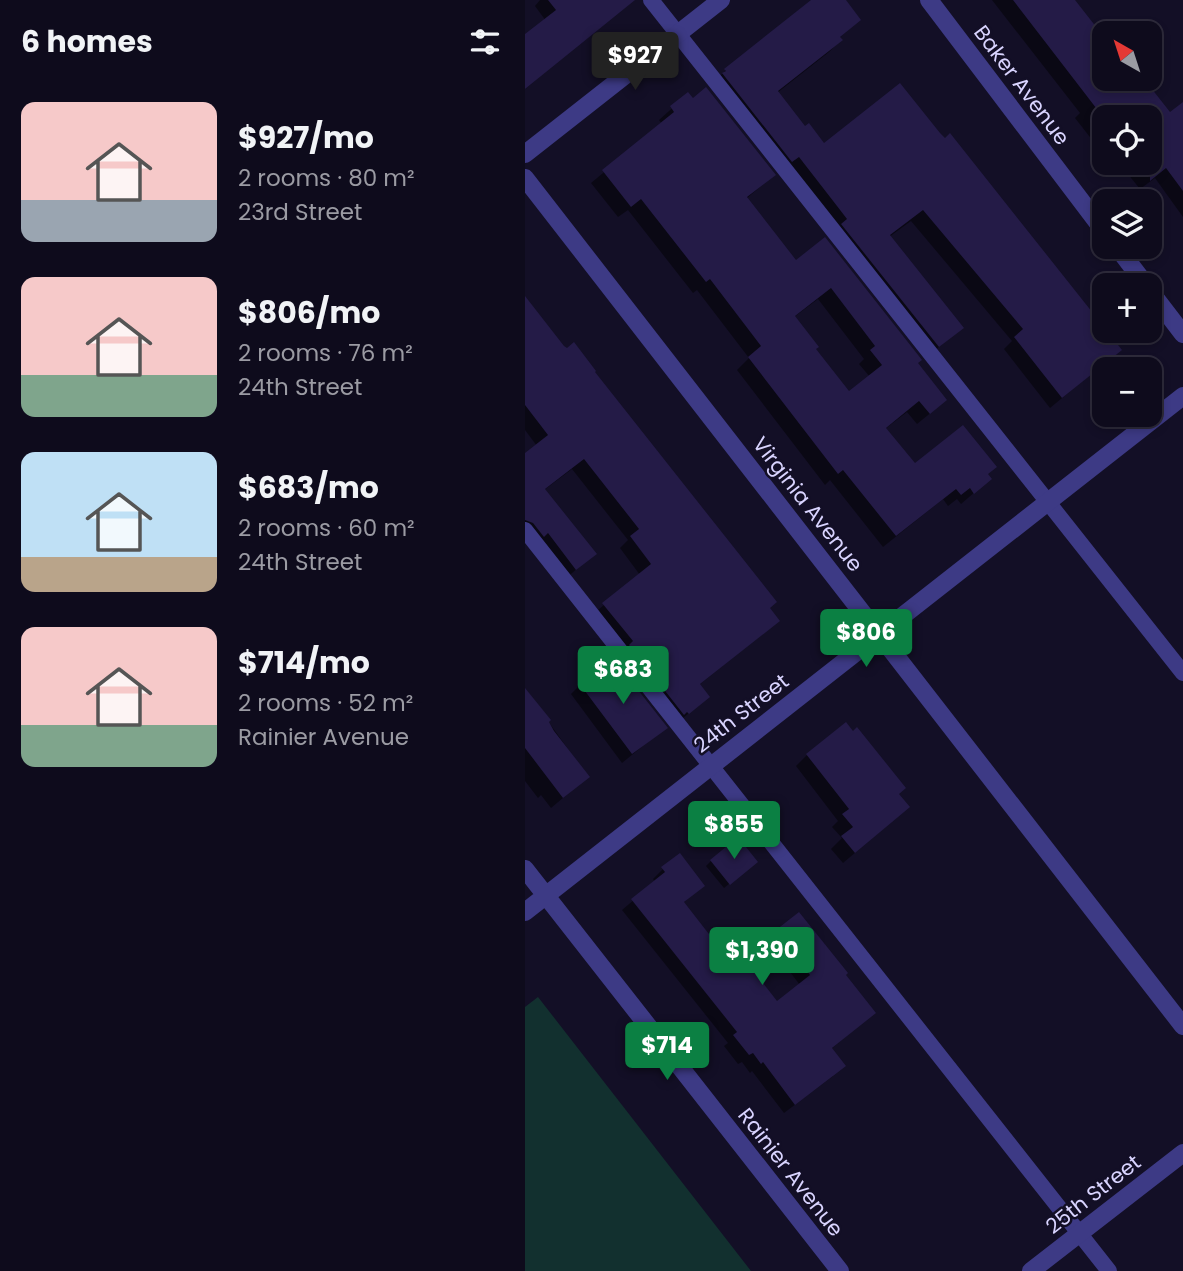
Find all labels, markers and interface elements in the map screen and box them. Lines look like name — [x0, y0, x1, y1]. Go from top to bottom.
street label: Baker Avenue — [967, 19, 1077, 151]
text: 6 homes — [21, 20, 153, 63]
north arrow — [1092, 21, 1162, 91]
map controls — [1092, 21, 1162, 427]
icon: filters — [466, 23, 504, 61]
pin: $927 — [594, 32, 676, 92]
text: $927 — [608, 39, 662, 71]
button: locate — [1092, 105, 1162, 175]
text: $927/mo — [238, 116, 374, 159]
icon: home — [77, 130, 161, 214]
text: 2 rooms · 80 m² — [238, 162, 415, 194]
button: layers — [1092, 189, 1162, 259]
text: 23rd Street — [238, 196, 362, 228]
button: + — [1092, 273, 1162, 343]
text: $806/mo — [238, 291, 380, 334]
icon: home — [77, 305, 161, 389]
text: 2 rooms · 76 m² — [238, 337, 413, 369]
button: − — [1092, 357, 1162, 427]
text: 24th Street — [238, 371, 362, 403]
street label: Virginia Avenue — [746, 431, 870, 577]
text: $683/mo — [238, 466, 379, 509]
icon: home — [77, 480, 161, 564]
text: 2 rooms · 60 m² — [238, 512, 415, 544]
text: 24th Street — [238, 546, 362, 578]
pin: $806 — [825, 610, 907, 669]
text: $806 — [836, 616, 896, 648]
text: $714/mo — [238, 641, 370, 684]
pin: $683 — [582, 646, 664, 706]
text: $683 — [594, 653, 652, 685]
icon: home — [77, 655, 161, 739]
street label: 24th Street — [687, 667, 795, 759]
text: 2 rooms · 52 m² — [238, 687, 413, 719]
text: Rainier Avenue — [238, 721, 409, 753]
pin: $855 — [693, 802, 775, 861]
text: $855 — [704, 808, 764, 840]
pin: $1,390 — [705, 928, 819, 987]
text: $1,390 — [725, 934, 799, 966]
pin: $714 — [626, 1023, 708, 1082]
text: $714 — [641, 1029, 693, 1061]
street label: Rainier Avenue — [732, 1102, 850, 1242]
street label: 25th Street — [1039, 1148, 1147, 1240]

